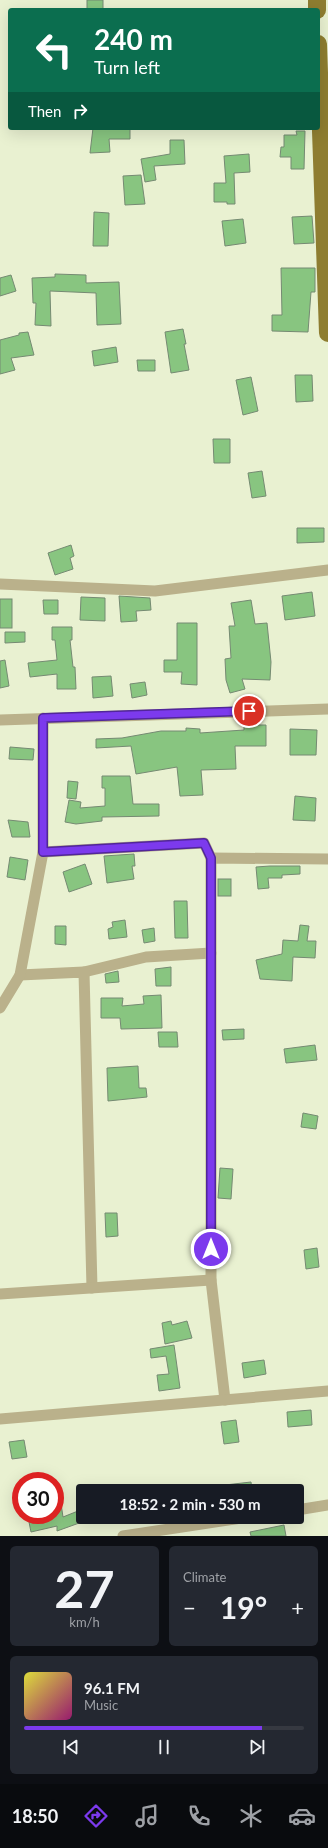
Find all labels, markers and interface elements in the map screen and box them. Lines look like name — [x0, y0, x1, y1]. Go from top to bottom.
text: 240 m — [94, 22, 173, 56]
icon: left — [28, 24, 80, 76]
text: Turn left — [94, 56, 160, 78]
icon: right — [69, 100, 91, 122]
text: Then — [28, 102, 61, 120]
pin — [232, 694, 266, 728]
icon: arrive — [238, 700, 260, 722]
position arrow — [190, 1228, 232, 1270]
speed limit sign: 30 — [12, 1472, 64, 1524]
text: 18:52 · 2 min · 530 m — [120, 1495, 260, 1513]
text: 27 — [54, 1557, 115, 1619]
text: Climate — [183, 1569, 226, 1585]
text: 19° — [220, 1589, 267, 1625]
text: − — [183, 1594, 196, 1621]
text: + — [291, 1594, 304, 1621]
text: km/h — [69, 1614, 100, 1630]
text: 96.1 FM — [84, 1679, 140, 1697]
text: Music — [84, 1697, 118, 1713]
icon: previous — [60, 1736, 82, 1758]
icon: pause — [153, 1736, 175, 1758]
icon: next — [246, 1736, 268, 1758]
icon: directions — [82, 1802, 110, 1830]
icon: music — [133, 1802, 161, 1830]
icon: phone — [185, 1802, 213, 1830]
icon: climate — [237, 1802, 265, 1830]
icon: car — [288, 1802, 316, 1830]
text: 18:50 — [12, 1805, 58, 1827]

